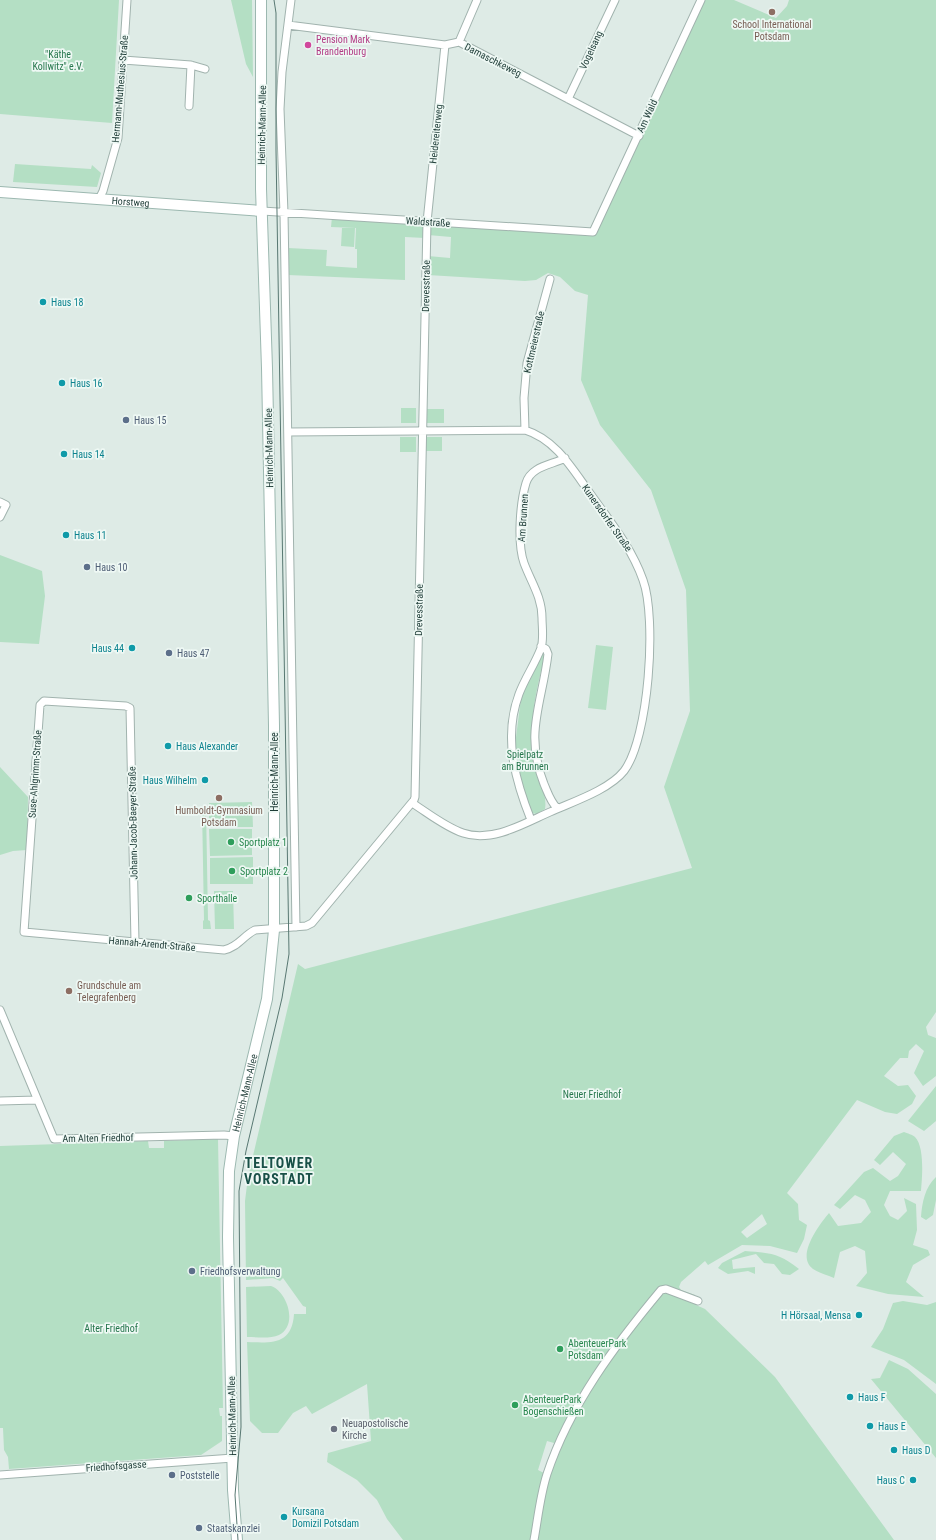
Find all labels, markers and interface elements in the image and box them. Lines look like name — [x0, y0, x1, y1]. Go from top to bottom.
marker: School International Potsdam — [767, 7, 777, 17]
place label: School International Potsdam — [732, 19, 812, 42]
street label: Vogelsang — [577, 29, 605, 71]
place label: Pension Mark Brandenburg — [316, 34, 370, 57]
street label: Hermann-Muthesius-Straße — [110, 35, 130, 143]
marker: Pension Mark Brandenburg — [303, 40, 313, 50]
street label: Damaschkeweg — [463, 41, 523, 79]
park label: "Käthe Kollwitz" e.V. — [32, 49, 84, 72]
street label: Heinrich-Mann-Allee — [256, 85, 268, 165]
street label: Am Wald — [635, 98, 659, 134]
street label: Heidereiterweg — [427, 104, 445, 164]
street label: Horstweg — [111, 195, 150, 208]
street label: Waldstraße — [405, 215, 451, 229]
street label: Drevesstraße — [420, 260, 432, 312]
marker: Haus 18 — [38, 297, 48, 307]
place label: Haus 18 — [51, 297, 84, 308]
street label: Kottmeierstraße — [521, 309, 547, 374]
marker: Haus 16 — [57, 378, 67, 388]
place label: Haus 16 — [70, 378, 103, 389]
street label: Heinrich-Mann-Allee — [263, 408, 275, 488]
marker: Haus 15 — [121, 415, 131, 425]
place label: Haus 15 — [134, 415, 167, 426]
marker: Haus 14 — [59, 449, 69, 459]
place label: Haus 14 — [72, 449, 105, 460]
street label: Kunersdorfer Straße — [580, 482, 634, 554]
street label: Am Brunnen — [516, 493, 530, 542]
marker: Haus 11 — [61, 530, 71, 540]
place label: Haus 11 — [74, 530, 107, 541]
marker: Haus 10 — [82, 562, 92, 572]
place label: Haus 10 — [95, 562, 128, 573]
street label: Drevesstraße — [413, 584, 425, 636]
place label: Haus 44 — [91, 643, 124, 654]
marker: Haus 44 — [127, 643, 137, 653]
marker: Haus 47 — [164, 648, 174, 658]
place label: Haus 47 — [177, 648, 210, 659]
street label: Suse-Ahlgrimm-Straße — [26, 729, 44, 818]
street label: Heinrich-Mann-Allee — [269, 732, 280, 812]
marker: Haus Alexander — [163, 741, 173, 751]
place label: Haus Alexander — [176, 741, 238, 752]
park label: Spielpatz am Brunnen — [501, 749, 549, 772]
street label: Johann-Jacob-Baeyer-Straße — [127, 766, 139, 880]
place label: Haus Wilhelm — [143, 775, 197, 786]
marker: Haus Wilhelm — [200, 775, 210, 785]
marker: Humboldt-Gymnasium Potsdam — [214, 793, 224, 803]
place label: Humboldt-Gymnasium Potsdam — [175, 805, 263, 828]
marker: Sportplatz 1 — [226, 837, 236, 847]
place label: Sportplatz 1 — [239, 837, 287, 848]
marker: Sportplatz 2 — [227, 866, 237, 876]
place label: Sportplatz 2 — [240, 866, 288, 877]
marker: Sporthalle — [184, 893, 194, 903]
place label: Sporthalle — [197, 893, 238, 904]
street label: Hannah-Arendt-Straße — [108, 935, 196, 953]
place label: Grundschule am Telegrafenberg — [77, 980, 141, 1003]
marker: Grundschule am Telegrafenberg — [64, 986, 74, 996]
street label: Heinrich-Mann-Allee — [230, 1053, 259, 1133]
park label: Neuer Friedhof — [563, 1089, 622, 1100]
street label: Am Alten Friedhof — [62, 1132, 134, 1144]
district label: TELTOWER VORSTADT — [244, 1155, 314, 1187]
marker: Friedhofsverwaltung — [187, 1266, 197, 1276]
place label: Friedhofsverwaltung — [200, 1266, 280, 1277]
place label: H Hörsaal, Mensa — [781, 1310, 851, 1321]
marker: H Hörsaal, Mensa — [854, 1310, 864, 1320]
park label: Alter Friedhof — [84, 1323, 139, 1334]
place label: AbenteuerPark Potsdam — [568, 1338, 627, 1361]
marker: AbenteuerPark Potsdam — [555, 1344, 565, 1354]
street label: Heinrich-Mann-Allee — [226, 1376, 238, 1456]
marker: Haus F — [845, 1392, 855, 1402]
place label: Haus F — [858, 1392, 886, 1403]
place label: AbenteuerPark Bogenschießen — [523, 1394, 584, 1417]
marker: AbenteuerPark Bogenschießen — [510, 1400, 520, 1410]
place label: Neuapostolische Kirche — [342, 1418, 408, 1441]
marker: Haus E — [865, 1421, 875, 1431]
place label: Haus E — [878, 1421, 906, 1432]
marker: Neuapostolische Kirche — [329, 1424, 339, 1434]
marker: Haus D — [889, 1445, 899, 1455]
place label: Haus D — [902, 1445, 931, 1456]
street label: Friedhofsgasse — [85, 1458, 147, 1474]
marker: Poststelle — [167, 1470, 177, 1480]
place label: Poststelle — [180, 1470, 220, 1481]
place label: Haus C — [877, 1475, 905, 1486]
marker: Haus C — [908, 1475, 918, 1485]
place label: Kursana Domizil Potsdam — [292, 1506, 359, 1529]
marker: Kursana Domizil Potsdam — [279, 1512, 289, 1522]
marker: Staatskanzlei — [194, 1523, 204, 1533]
place label: Staatskanzlei — [207, 1523, 260, 1534]

